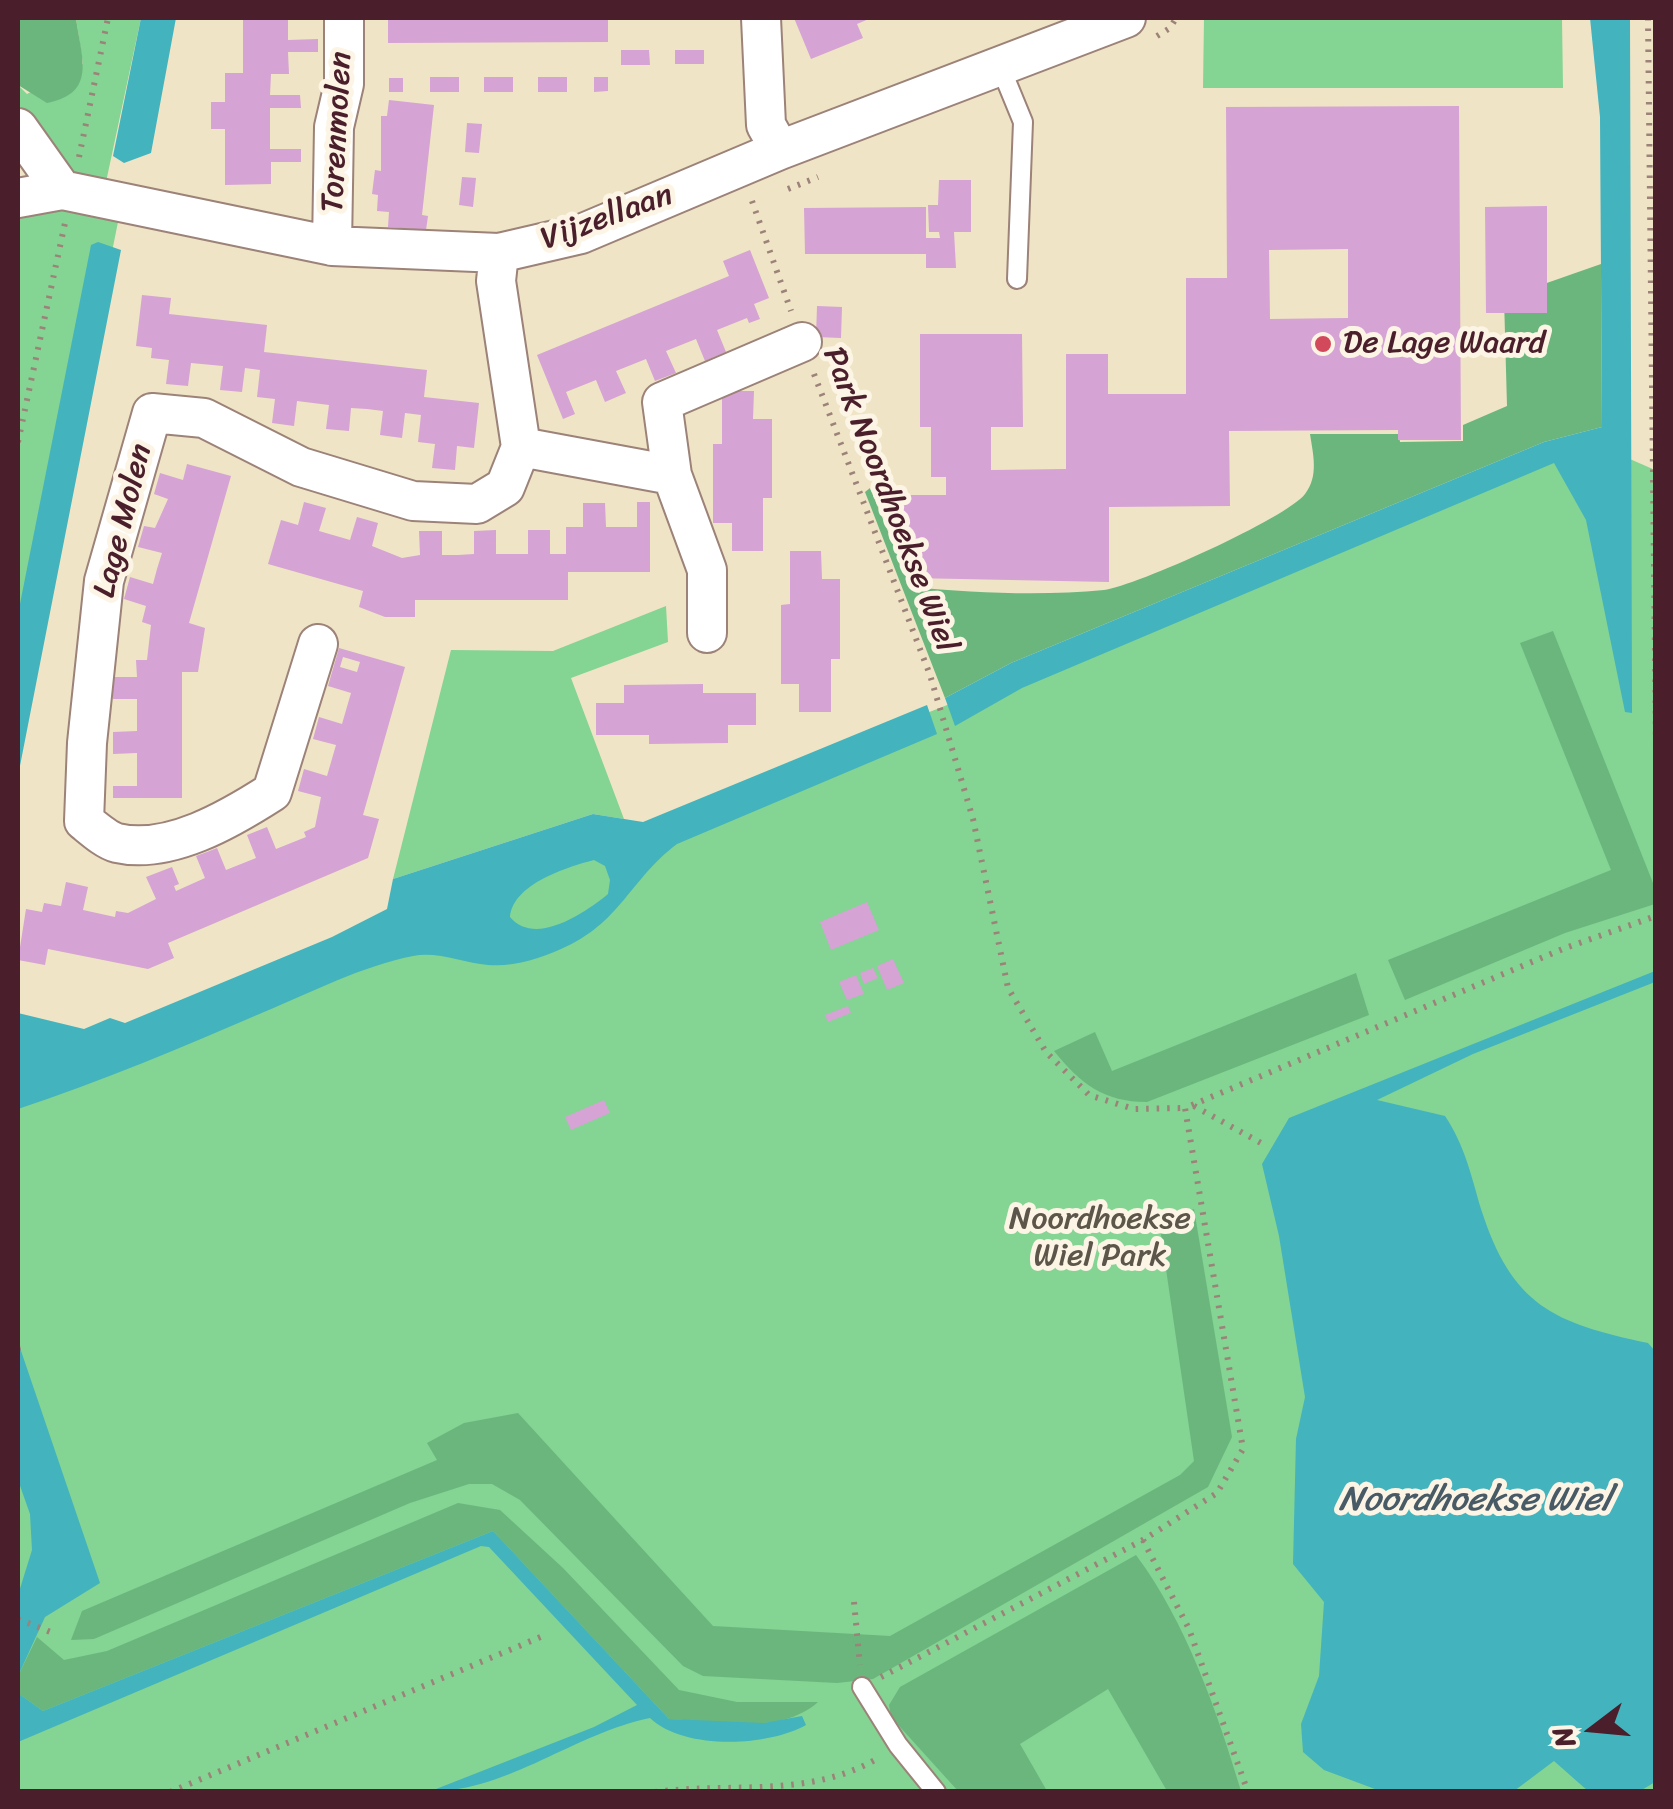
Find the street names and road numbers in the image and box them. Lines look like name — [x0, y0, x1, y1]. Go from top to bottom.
street label: Torenmolen — [315, 50, 361, 214]
street label: Vijzellaan — [536, 176, 678, 260]
street label: Park Noordhoekse Wiel — [813, 342, 965, 658]
street label: Lage Molen — [86, 440, 162, 602]

